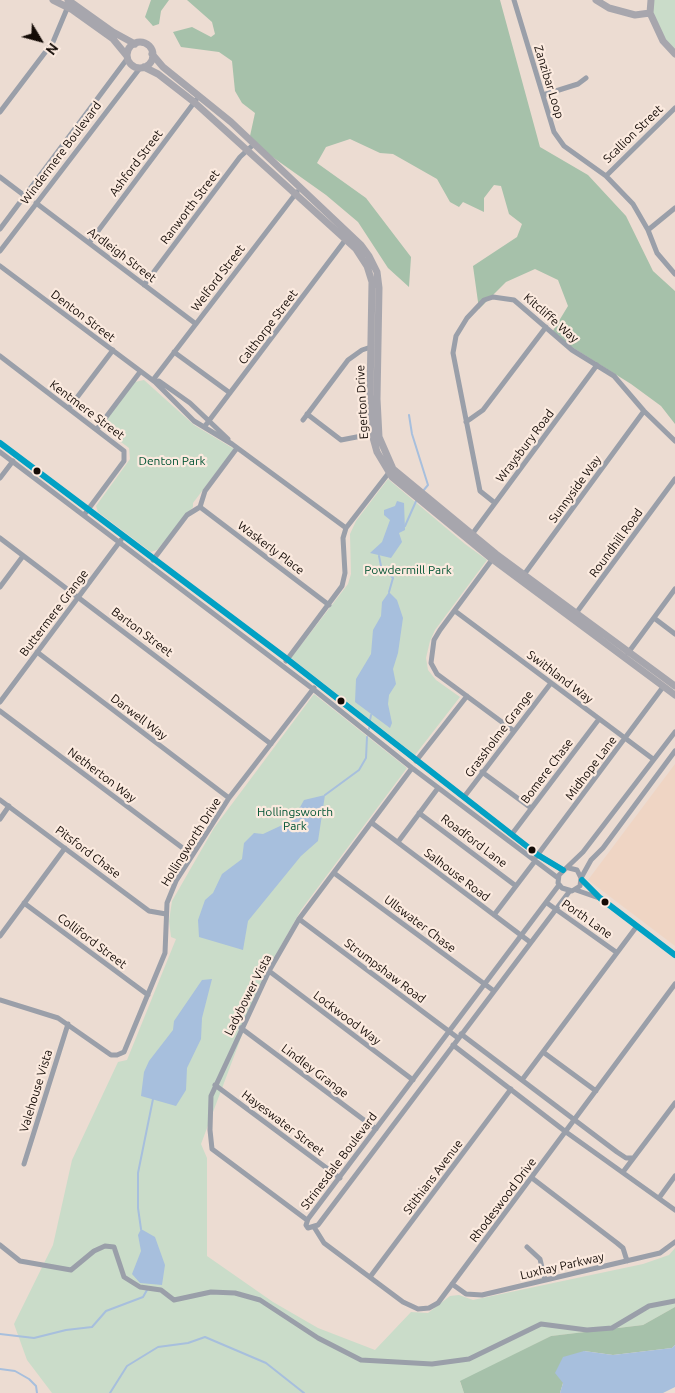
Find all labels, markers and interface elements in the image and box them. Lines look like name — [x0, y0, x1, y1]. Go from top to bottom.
north arrow — [15, 15, 65, 65]
text: N — [42, 40, 62, 58]
street label: Zanzibar Loop — [531, 44, 567, 120]
street label: Windermere Boulevard — [18, 99, 104, 207]
street label: Scallion Street — [600, 102, 666, 166]
street label: Ashford Street — [106, 127, 166, 199]
street label: Ranworth Street — [157, 167, 223, 247]
street label: Ardleigh Street — [85, 225, 159, 285]
street label: Welford Street — [188, 242, 248, 314]
street label: Denton Street — [48, 287, 118, 345]
street label: Calthorpe Street — [235, 287, 301, 367]
street label: Kitcliffe Way — [521, 290, 581, 346]
street label: Egerton Drive — [353, 365, 371, 439]
street label: Kentmere Street — [47, 377, 127, 443]
street label: Wraysbury Road — [493, 407, 557, 485]
street label: Sunnyside Way — [546, 452, 604, 526]
park label: Denton Park — [138, 454, 206, 468]
unlabelled marker — [32, 466, 42, 476]
street label: Roundhill Road — [586, 506, 646, 580]
street label: Waskerly Place — [235, 518, 307, 578]
park label: Powdermill Park — [364, 563, 452, 577]
street label: Buttermere Grange — [17, 567, 91, 659]
street label: Barton Street — [108, 604, 176, 660]
street label: Swithland Way — [524, 648, 596, 706]
street label: Grassholme Grange — [462, 688, 536, 780]
street label: Darwell Way — [108, 691, 170, 743]
unlabelled marker — [336, 696, 346, 706]
street label: Midhope Lane — [562, 733, 620, 803]
street label: Bomere Chase — [518, 736, 576, 806]
street label: Netherton Way — [65, 745, 139, 805]
street label: Hollingworth Drive — [158, 795, 224, 889]
park label: Hollingsworth Park — [257, 805, 333, 833]
street label: Roadford Lane — [438, 811, 510, 871]
street label: Pitsford Chase — [52, 823, 124, 881]
unlabelled marker — [527, 845, 537, 855]
street label: Salhouse Road — [421, 846, 493, 904]
street label: Ullswater Chase — [381, 892, 459, 956]
street label: Porth Lane — [559, 896, 615, 942]
unlabelled marker — [600, 897, 610, 907]
street label: Colliford Street — [55, 910, 129, 972]
street label: Strumpshaw Road — [342, 936, 428, 1006]
street label: Ladybower Vista — [221, 952, 275, 1038]
street label: Lockwood Way — [310, 988, 384, 1048]
street label: Lindley Grange — [279, 1041, 351, 1101]
street label: Valehouse Vista — [17, 1048, 55, 1134]
street label: Hayeswater Street — [239, 1087, 327, 1159]
street label: Strinesdale Boulevard — [298, 1110, 380, 1212]
street label: Stithians Avenue — [400, 1137, 466, 1217]
street label: Rhodeswood Drive — [467, 1155, 539, 1245]
street label: Luxhay Parkway — [519, 1249, 605, 1283]

